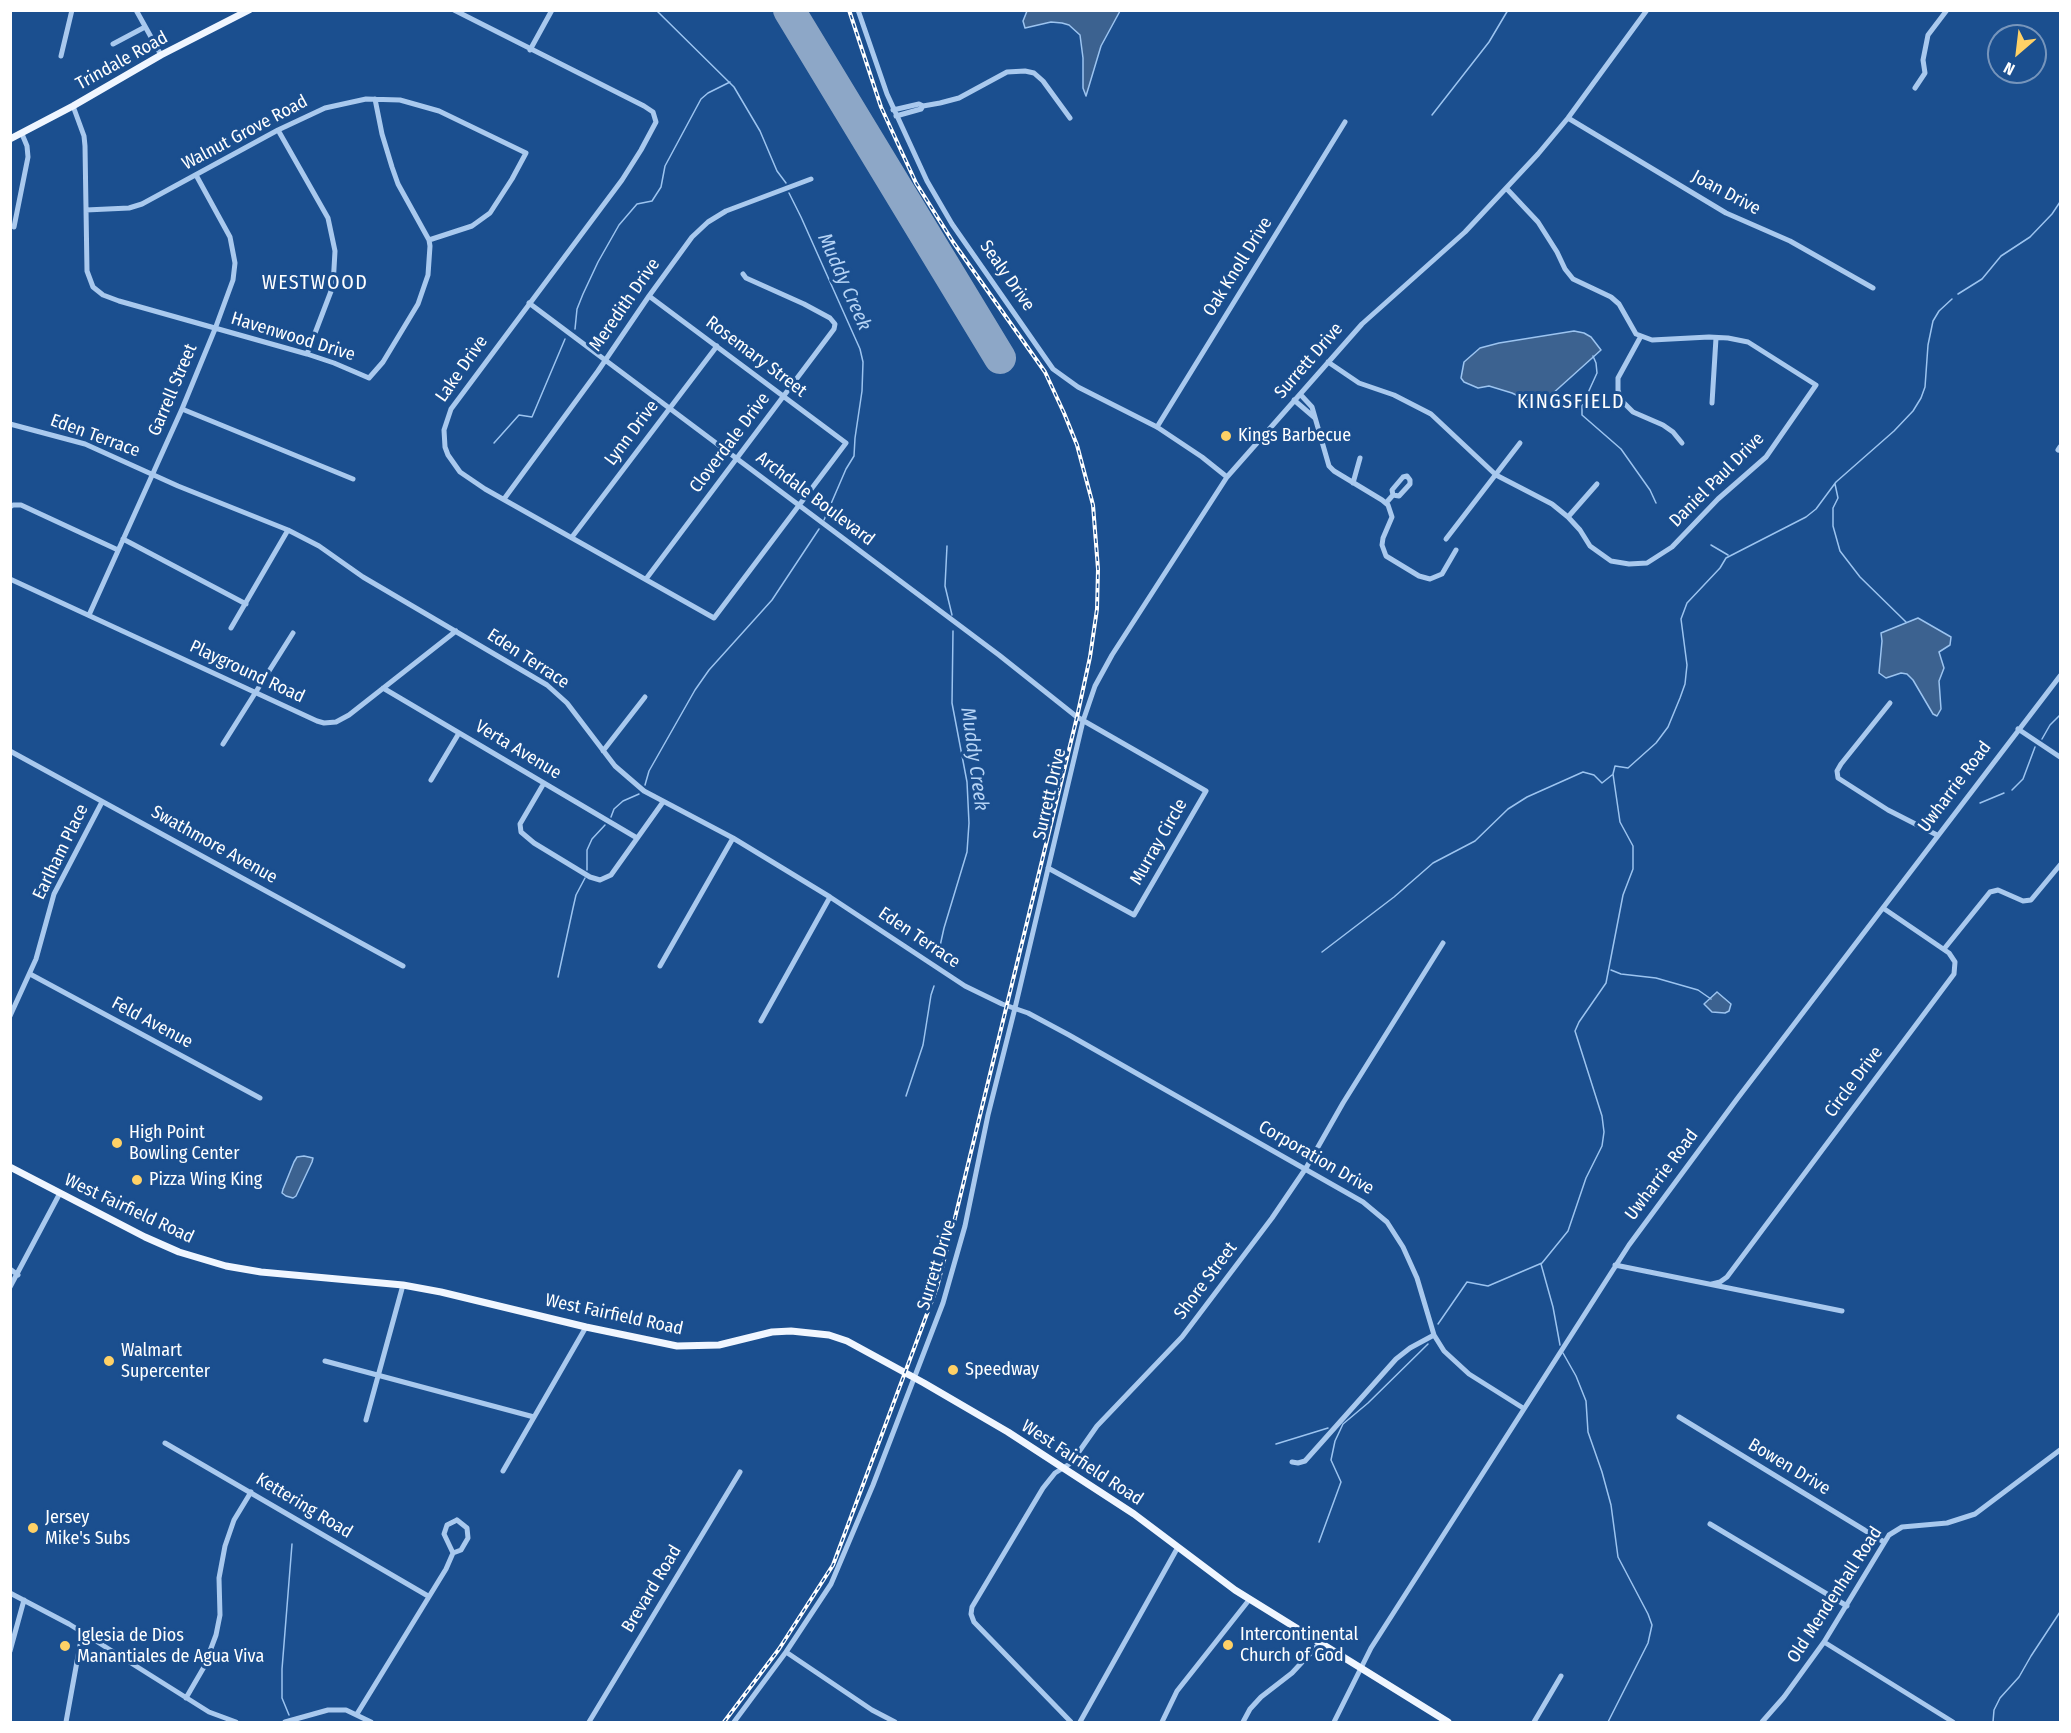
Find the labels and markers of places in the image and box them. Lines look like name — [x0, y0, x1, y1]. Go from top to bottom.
place label: Kings Barbecue — [1238, 425, 1351, 447]
marker: Kings Barbecue — [1219, 429, 1233, 443]
place label: High Point Bowling Center — [129, 1122, 240, 1164]
marker: High Point Bowling Center — [110, 1136, 124, 1150]
place label: Pizza Wing King — [149, 1169, 262, 1191]
marker: Pizza Wing King — [130, 1173, 144, 1187]
place label: Walmart Supercenter — [121, 1340, 210, 1382]
marker: Walmart Supercenter — [102, 1354, 116, 1368]
place label: Speedway — [965, 1359, 1039, 1381]
marker: Speedway — [946, 1363, 960, 1377]
place label: Jersey Mike's Subs — [45, 1507, 130, 1550]
marker: Jersey Mike's Subs — [26, 1521, 40, 1535]
place label: Intercontinental Church of God — [1240, 1624, 1358, 1666]
place label: Iglesia de Dios Manantiales de Agua Viva — [77, 1625, 264, 1668]
marker: Intercontinental Church of God — [1221, 1638, 1235, 1652]
marker: Iglesia de Dios Manantiales de Agua Viva — [58, 1639, 72, 1653]

